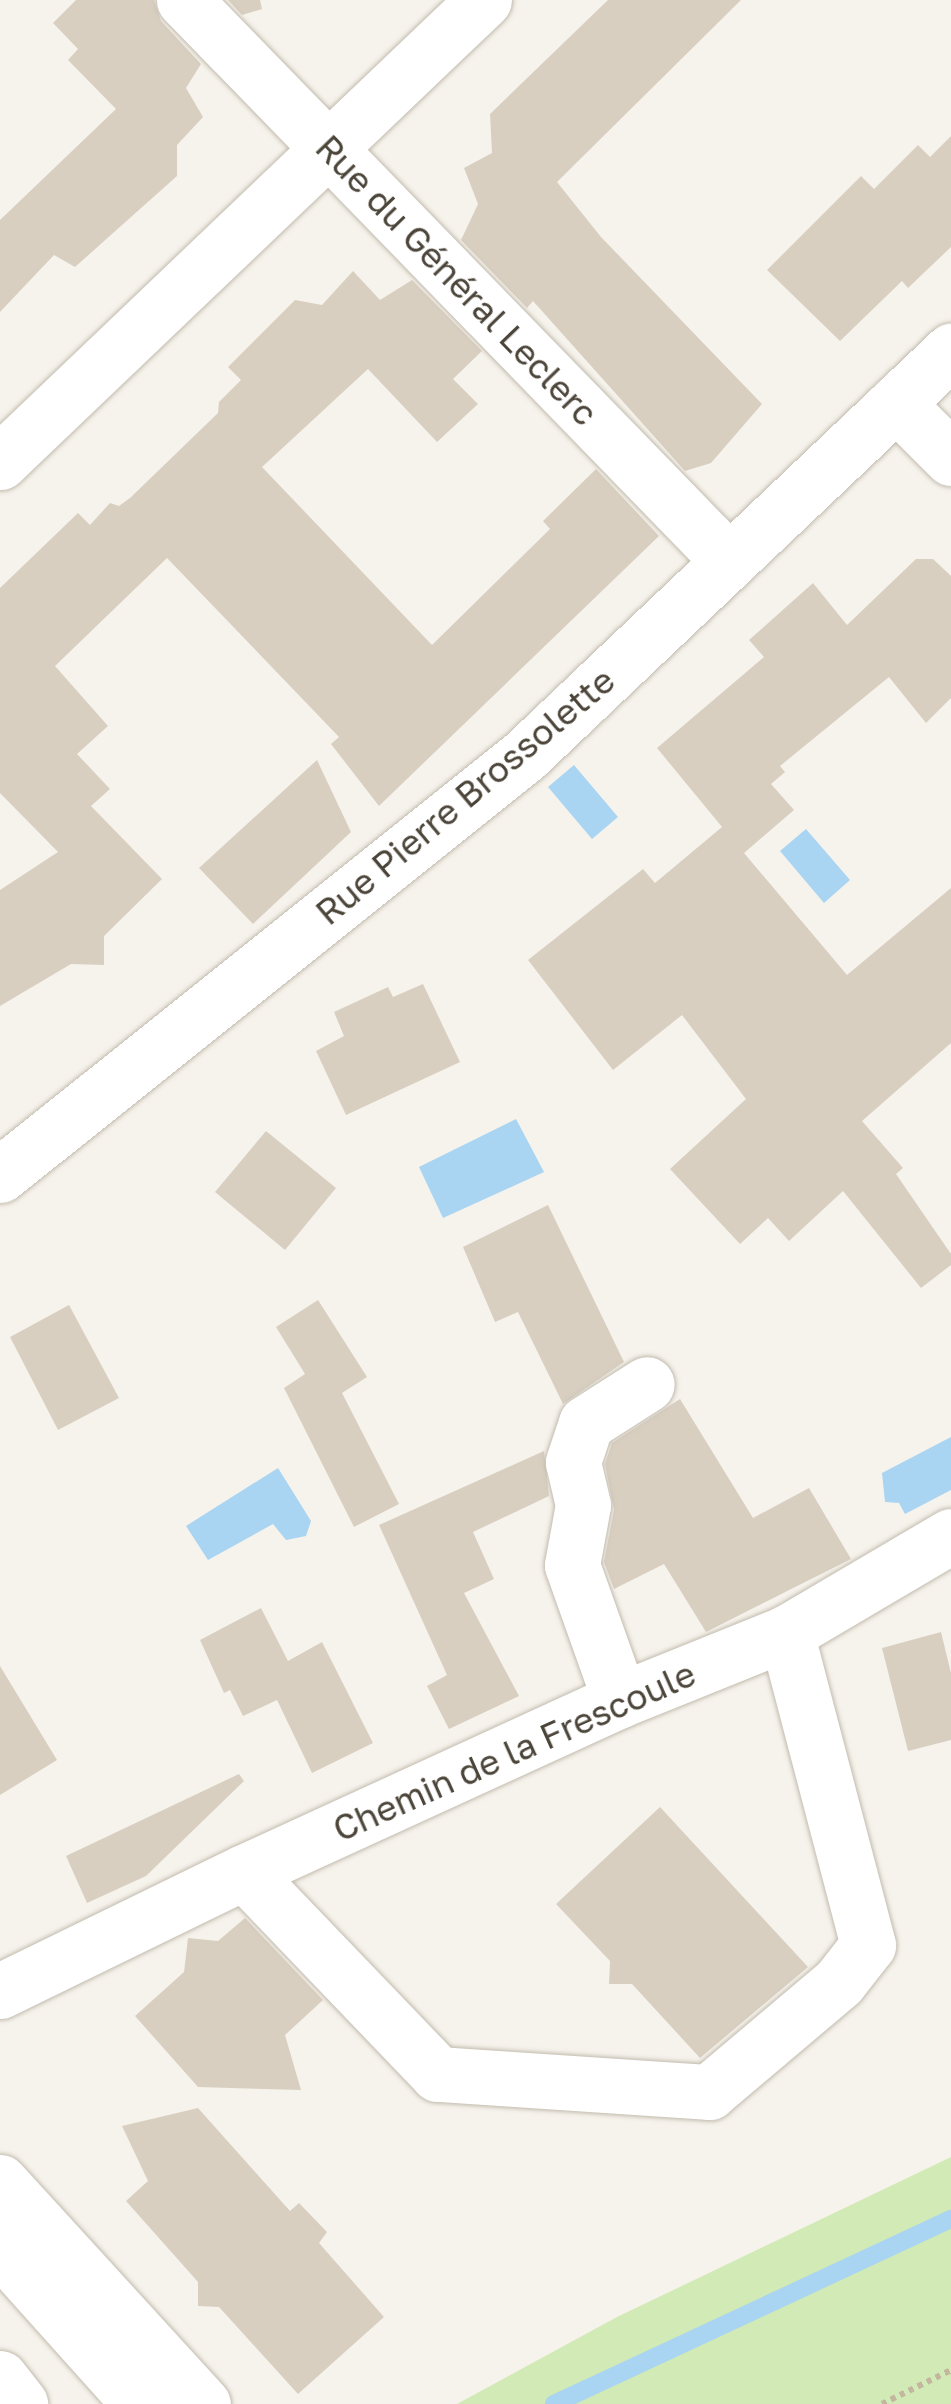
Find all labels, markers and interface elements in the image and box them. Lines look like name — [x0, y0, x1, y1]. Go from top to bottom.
street label: Rue du Général Leclerc — [307, 126, 607, 434]
street label: Rue Pierre Brossolette — [307, 659, 623, 933]
street label: Chemin de la Frescoule — [326, 1652, 702, 1850]

